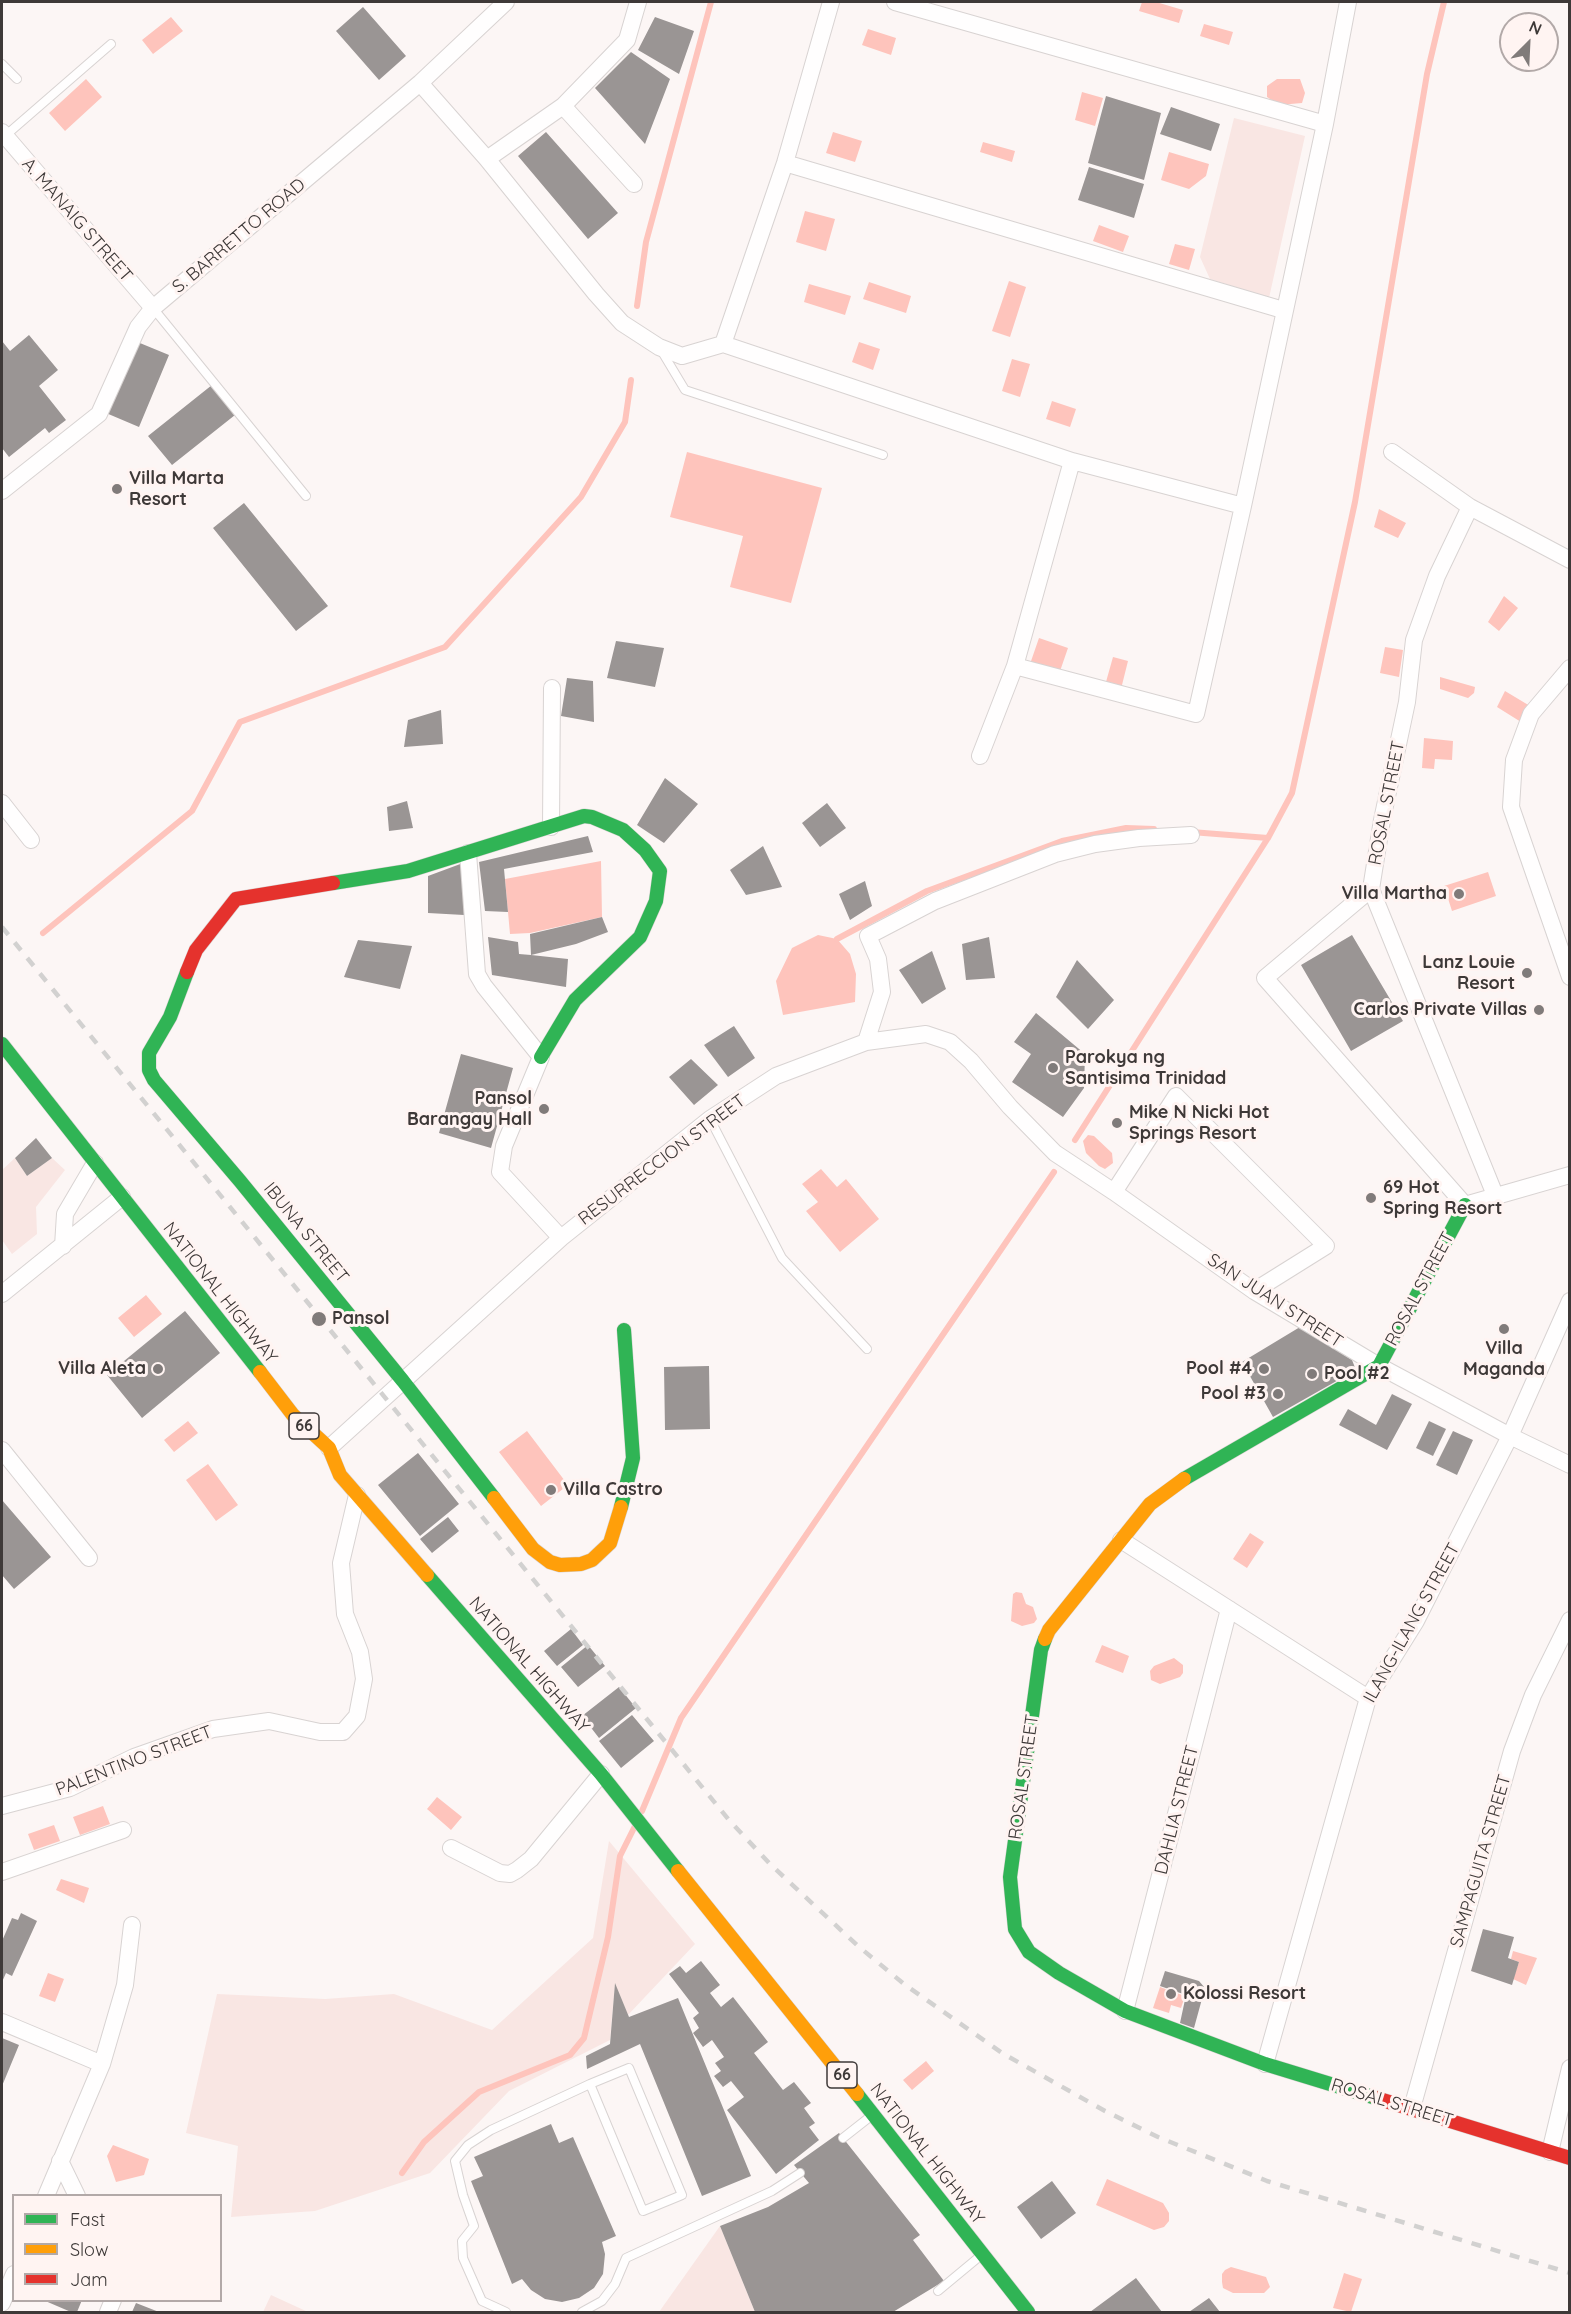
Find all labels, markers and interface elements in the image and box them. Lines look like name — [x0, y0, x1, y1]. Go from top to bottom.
north arrow — [1499, 12, 1559, 72]
text: N — [1526, 16, 1545, 39]
street label: A. MANAIG STREET — [17, 154, 137, 286]
street label: S. BARRETTO ROAD — [168, 174, 310, 298]
place label: Villa Marta Resort — [129, 468, 224, 510]
marker: Villa Marta Resort — [110, 482, 124, 496]
street label: ROSAL STREET — [1364, 739, 1410, 867]
place label: Villa Martha — [1341, 883, 1447, 905]
marker: Villa Martha — [1452, 887, 1466, 901]
place label: Lanz Louie Resort — [1422, 952, 1515, 994]
marker: Lanz Louie Resort — [1520, 966, 1534, 980]
place label: Carlos Private Villas — [1354, 999, 1527, 1021]
marker: Carlos Private Villas — [1532, 1003, 1546, 1017]
place label: Parokya ng Santisima Trinidad — [1065, 1047, 1226, 1090]
marker: Parokya ng Santisima Trinidad — [1046, 1061, 1060, 1075]
place label: Pansol Barangay Hall — [407, 1088, 532, 1130]
street label: RESURRECCION STREET — [574, 1090, 750, 1230]
marker: Pansol Barangay Hall — [537, 1102, 551, 1116]
place label: Mike N Nicki Hot Springs Resort — [1129, 1102, 1270, 1144]
marker: Mike N Nicki Hot Springs Resort — [1110, 1116, 1124, 1130]
place label: 69 Hot Spring Resort — [1383, 1177, 1502, 1220]
street label: IBUNA STREET — [259, 1178, 353, 1288]
marker: 69 Hot Spring Resort — [1364, 1191, 1378, 1205]
street label: NATIONAL HIGHWAY — [158, 1218, 282, 1368]
street label: ROSAL STREET — [1381, 1228, 1459, 1350]
street label: SAN JUAN STREET — [1203, 1249, 1347, 1353]
place label: Pansol — [332, 1308, 390, 1330]
marker: Pansol — [310, 1310, 328, 1328]
marker: Villa Maganda — [1497, 1322, 1511, 1336]
place label: Villa Maganda — [1463, 1338, 1545, 1380]
place label: Villa Aleta — [58, 1358, 146, 1380]
place label: Pool #4 — [1186, 1358, 1252, 1380]
marker: Villa Aleta — [151, 1362, 165, 1376]
marker: Pool #4 — [1257, 1362, 1271, 1376]
place label: Pool #2 — [1324, 1363, 1390, 1385]
marker: Pool #2 — [1305, 1367, 1319, 1381]
place label: Pool #3 — [1201, 1383, 1266, 1405]
marker: Pool #3 — [1271, 1387, 1285, 1401]
road number: 66 — [289, 1413, 319, 1439]
place label: Villa Castro — [563, 1479, 663, 1501]
marker: Villa Castro — [544, 1483, 558, 1497]
street label: ILANG-ILANG STREET — [1359, 1539, 1465, 1707]
street label: NATIONAL HIGHWAY — [464, 1593, 594, 1737]
street label: ROSAL STREET — [1005, 1713, 1043, 1841]
street label: PALENTINO STREET — [53, 1721, 215, 1801]
street label: DAHLIA STREET — [1150, 1743, 1204, 1877]
street label: SAMPAGUITA STREET — [1446, 1772, 1516, 1950]
place label: Kolossi Resort — [1183, 1983, 1306, 2005]
marker: Kolossi Resort — [1164, 1987, 1178, 2001]
road number: 66 — [827, 2062, 857, 2088]
street label: ROSAL STREET — [1328, 2074, 1456, 2132]
street label: NATIONAL HIGHWAY — [865, 2079, 989, 2229]
legend — [12, 2194, 222, 2302]
text: Fast — [70, 2208, 105, 2231]
text: Slow — [70, 2238, 108, 2261]
text: Jam — [70, 2268, 108, 2291]

